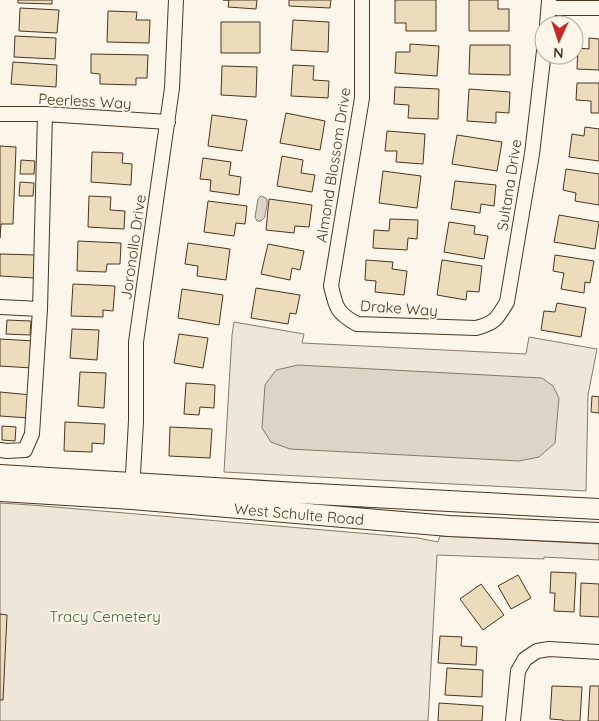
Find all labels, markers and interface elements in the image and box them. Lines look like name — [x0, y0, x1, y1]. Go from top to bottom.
north arrow — [534, 15, 584, 65]
text: N — [553, 44, 564, 62]
street label: Almond Blossom Drive — [311, 86, 355, 244]
street label: Peerless Way — [38, 89, 132, 113]
street label: Sultana Drive — [492, 138, 526, 232]
street label: Joronollo Drive — [116, 193, 150, 301]
street label: Drake Way — [360, 296, 438, 320]
street label: West Schulte Road — [233, 499, 365, 529]
park label: Tracy Cemetery — [49, 607, 161, 626]

